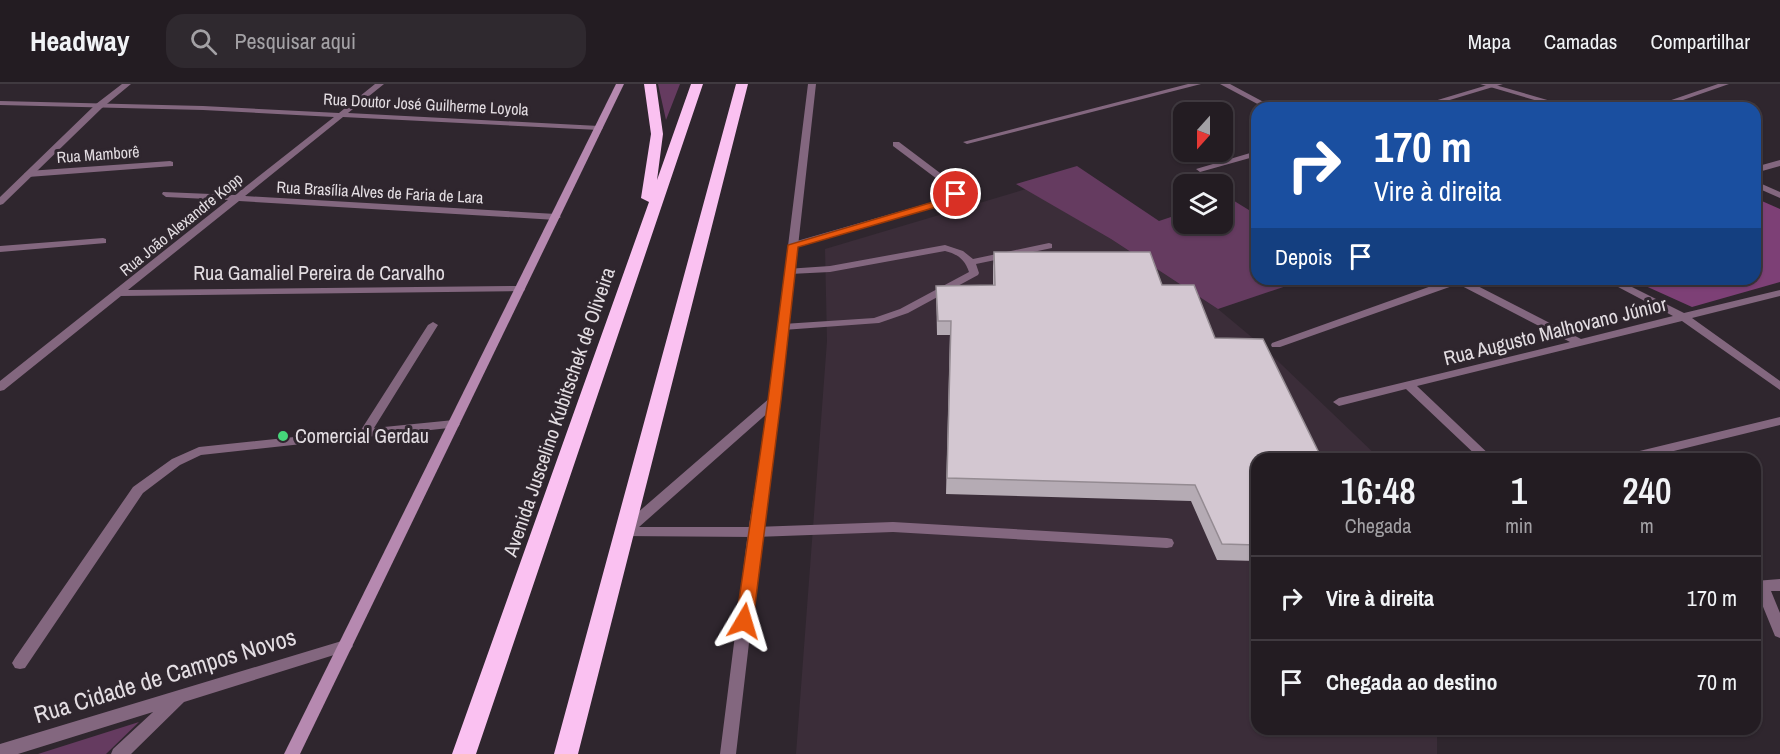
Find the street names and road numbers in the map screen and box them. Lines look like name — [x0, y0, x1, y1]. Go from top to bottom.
street label: Rua Doutor José Guilherme Loyola — [323, 88, 530, 120]
street label: Rua Mamborê — [56, 140, 140, 168]
street label: Rua João Alexandre Kopp — [115, 167, 247, 281]
street label: Rua Brasília Alves de Faria de Lara — [276, 176, 485, 208]
street label: Rua Gamaliel Pereira de Carvalho — [193, 259, 445, 286]
street label: Avenida Juscelino Kubitschek de Oliveira — [496, 264, 621, 561]
street label: Rua Augusto Malhovano Júnior — [1441, 290, 1670, 371]
street label: Rua Cidade de Campos Novos — [30, 620, 300, 730]

